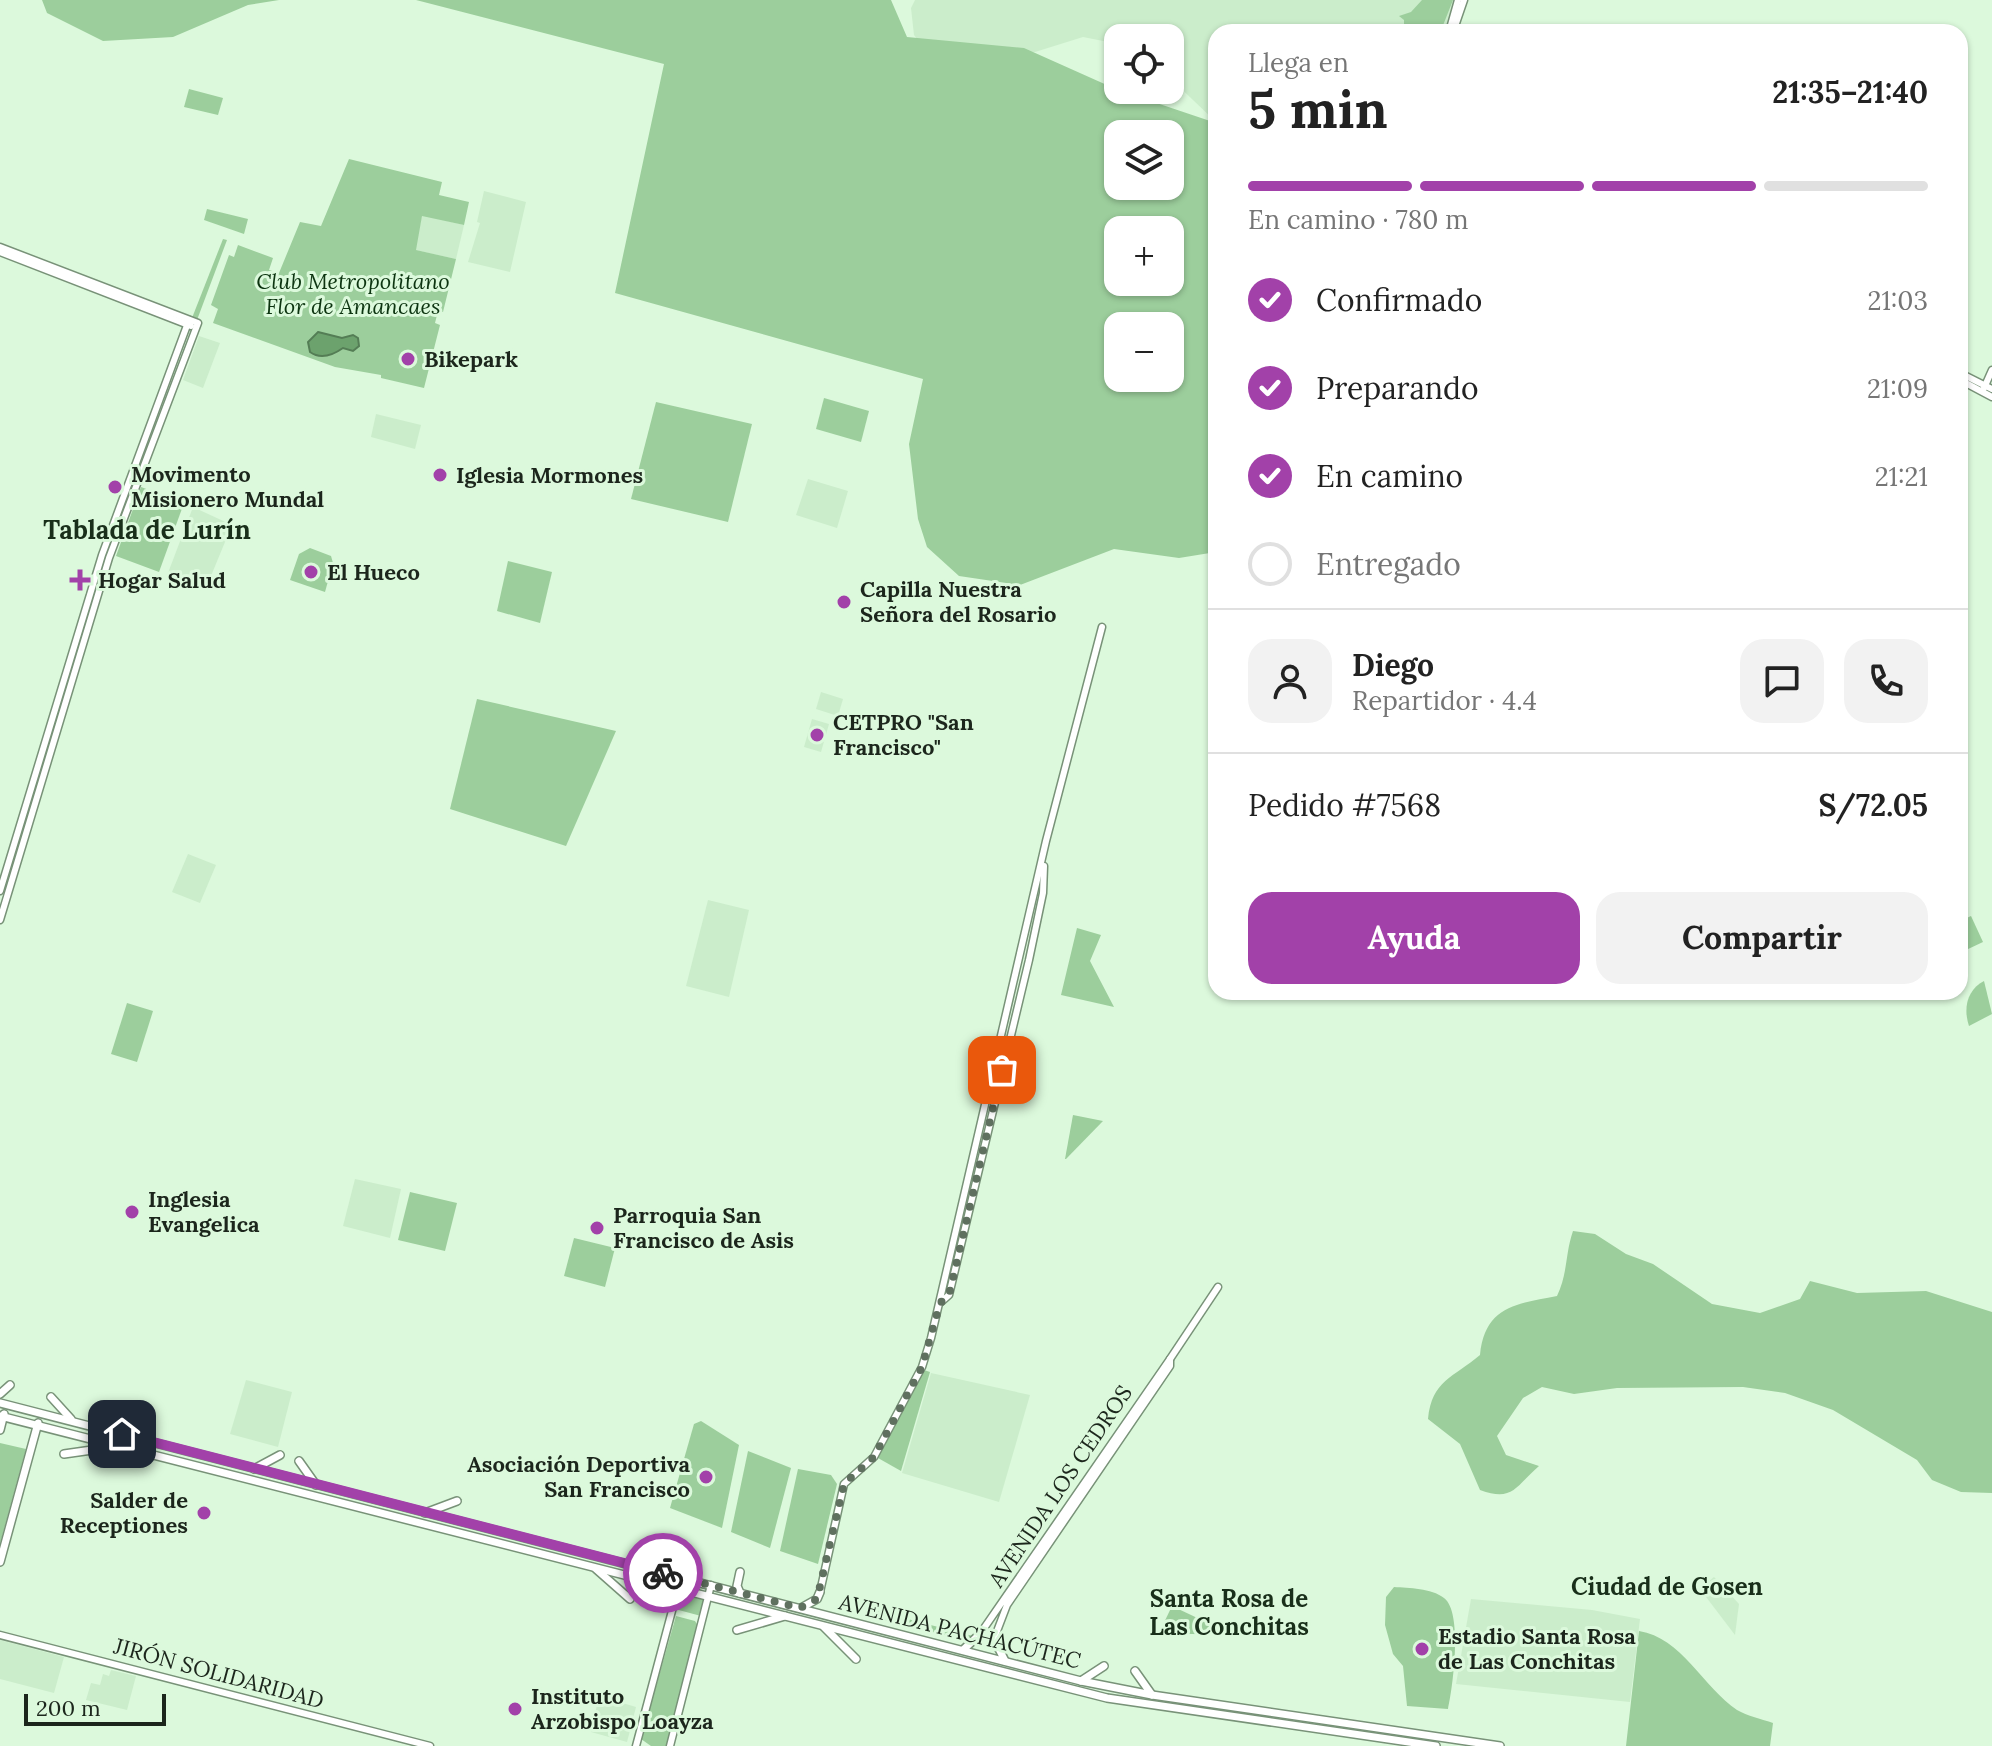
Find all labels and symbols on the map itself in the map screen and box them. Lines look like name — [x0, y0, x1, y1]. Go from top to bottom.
park label: Club Metropolitano Flor de Amancaes — [256, 267, 450, 320]
place label: Bikepark — [424, 345, 518, 373]
marker: Bikepark — [399, 350, 417, 368]
place label: Movimento Misionero Mundal — [131, 460, 324, 513]
place label: Iglesia Mormones — [456, 461, 643, 489]
marker: Iglesia Mormones — [431, 466, 449, 484]
marker: Movimento Misionero Mundal — [106, 478, 124, 496]
district label: Tablada de Lurín — [43, 513, 251, 546]
place label: El Hueco — [327, 558, 420, 586]
marker: El Hueco — [302, 563, 320, 581]
place label: Hogar Salud — [98, 566, 226, 594]
marker: Hogar Salud — [69, 569, 91, 591]
place label: Capilla Nuestra Señora del Rosario — [860, 575, 1056, 628]
marker: Capilla Nuestra Señora del Rosario — [835, 593, 853, 611]
place label: CETPRO "San Francisco" — [833, 708, 974, 761]
marker: CETPRO "San Francisco" — [808, 726, 826, 744]
pin — [968, 1036, 1036, 1104]
place label: Inglesia Evangelica — [148, 1185, 260, 1238]
place label: Parroquia San Francisco de Asis — [613, 1201, 794, 1254]
marker: Inglesia Evangelica — [123, 1203, 141, 1221]
marker: Parroquia San Francisco de Asis — [588, 1219, 606, 1237]
street label: AVENIDA LOS CEDROS — [981, 1380, 1138, 1593]
pin — [88, 1400, 156, 1468]
place label: Asociación Deportiva San Francisco — [467, 1450, 690, 1503]
marker: Asociación Deportiva San Francisco — [697, 1468, 715, 1486]
place label: Salder de Receptiones — [60, 1486, 188, 1539]
marker: Salder de Receptiones — [195, 1504, 213, 1522]
courier — [623, 1533, 703, 1613]
district label: Ciudad de Gosen — [1571, 1571, 1763, 1602]
district label: Santa Rosa de Las Conchitas — [1149, 1583, 1309, 1642]
street label: AVENIDA PACHACÚTEC — [835, 1587, 1084, 1675]
place label: Estadio Santa Rosa de Las Conchitas — [1438, 1622, 1636, 1675]
street label: JIRÓN SOLIDARIDAD — [110, 1631, 327, 1715]
marker: Estadio Santa Rosa de Las Conchitas — [1413, 1640, 1431, 1658]
place label: Instituto Arzobispo Loayza — [531, 1682, 714, 1735]
scale bar — [24, 1690, 166, 1726]
marker: Instituto Arzobispo Loayza — [506, 1700, 524, 1718]

